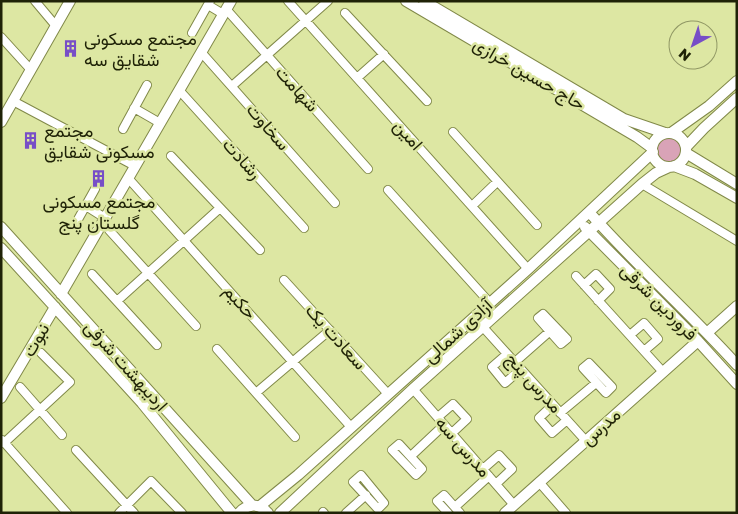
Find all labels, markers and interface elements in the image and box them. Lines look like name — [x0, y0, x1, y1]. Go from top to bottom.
north arrow — [668, 20, 718, 70]
place label: مجتمع مسکونی شقایق سه — [84, 27, 197, 71]
street label: حاج حسین خرازی — [468, 32, 590, 116]
building icon: مجتمع مسکونی شقایق سه — [60, 39, 80, 59]
text: N — [675, 45, 694, 65]
street label: شهامت — [271, 61, 324, 117]
street label: سخاوت — [242, 98, 295, 155]
street label: امین — [388, 114, 428, 155]
place label: مجتمع مسکونی شقایق — [44, 119, 155, 163]
building icon: مجتمع مسکونی شقایق — [20, 131, 40, 151]
street label: رشادت — [218, 133, 267, 184]
building icon: مجتمع مسکونی گلستان پنج — [89, 169, 109, 189]
place label: مجتمع مسکونی گلستان پنج — [43, 190, 155, 235]
street label: فروردین شرقی — [616, 258, 703, 345]
street label: حکیم — [218, 279, 262, 325]
street label: آزادی شمالی — [418, 292, 498, 368]
street label: سعادت یک — [302, 299, 372, 374]
street label: اردیبهشت شرقی — [79, 315, 173, 416]
street label: نبوت — [17, 319, 54, 361]
street label: مدرس پنج — [500, 348, 568, 418]
street label: مدرس — [576, 403, 625, 450]
street label: مدرس سه — [431, 411, 496, 482]

